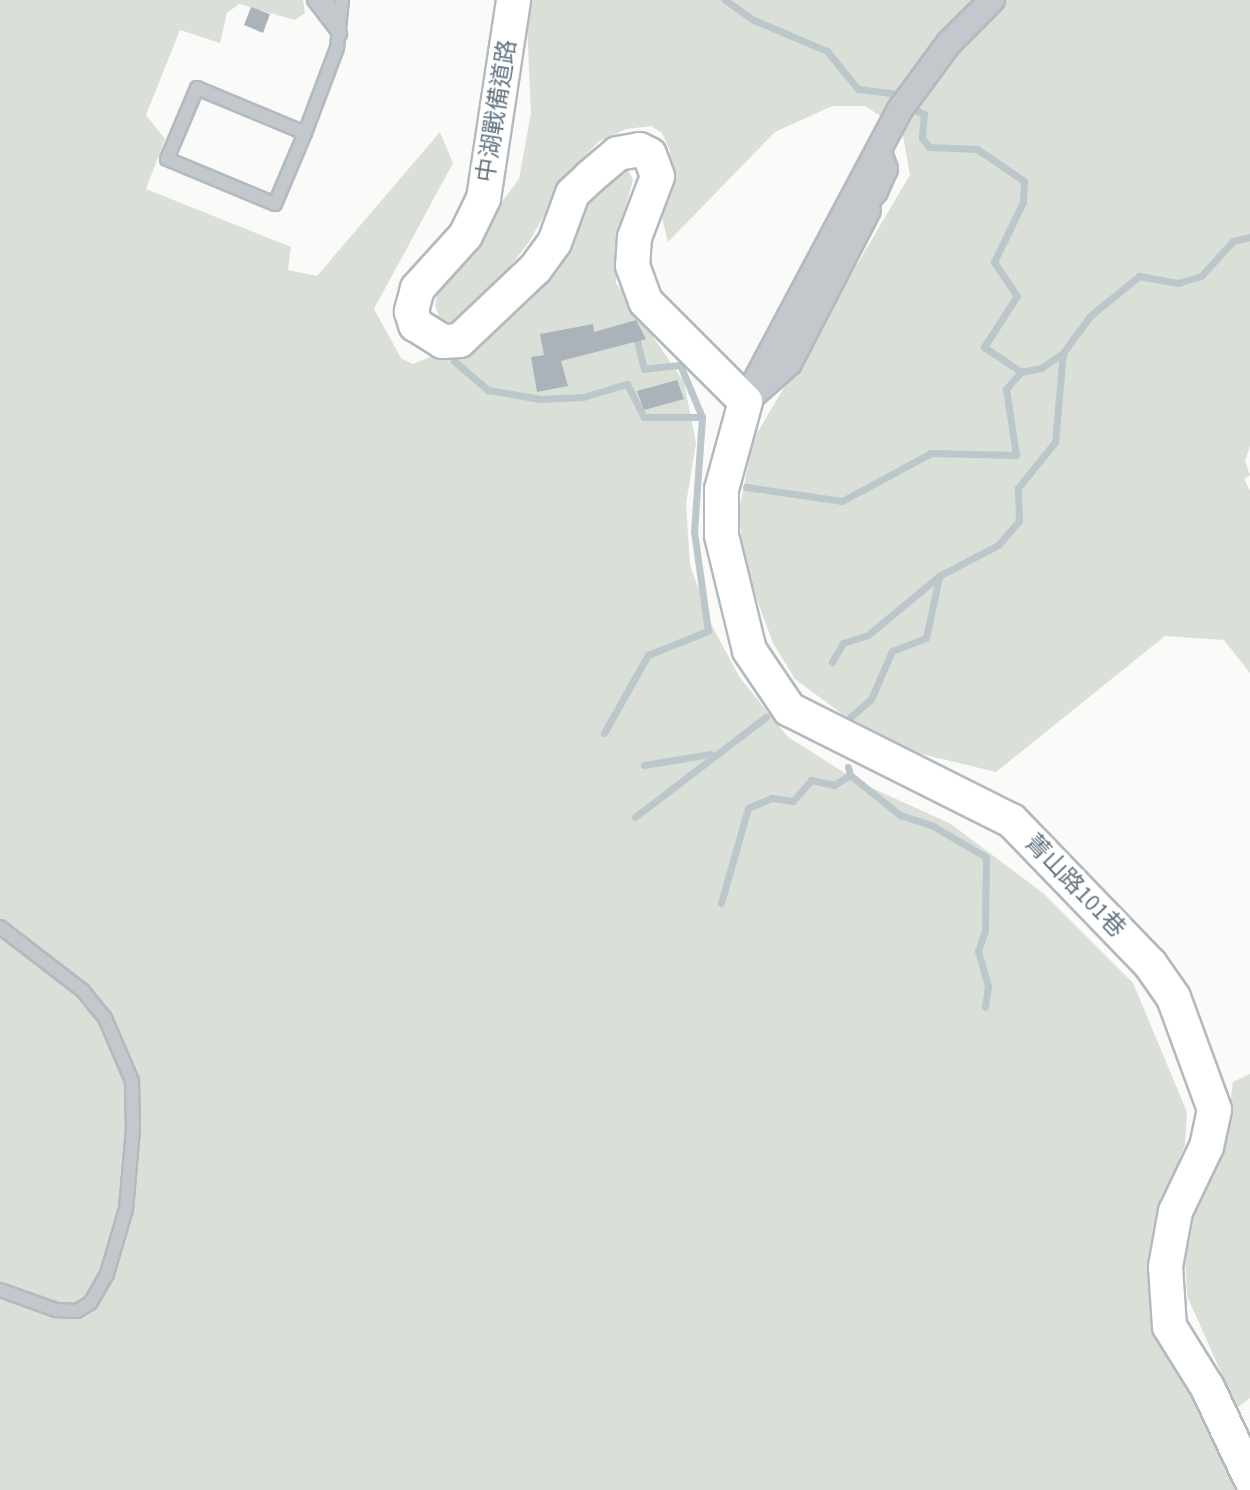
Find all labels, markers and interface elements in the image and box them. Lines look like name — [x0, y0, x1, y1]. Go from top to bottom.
street label: 中湖戰備道路 — [472, 38, 522, 184]
street label: 菁山路101巷 — [1019, 829, 1131, 943]

